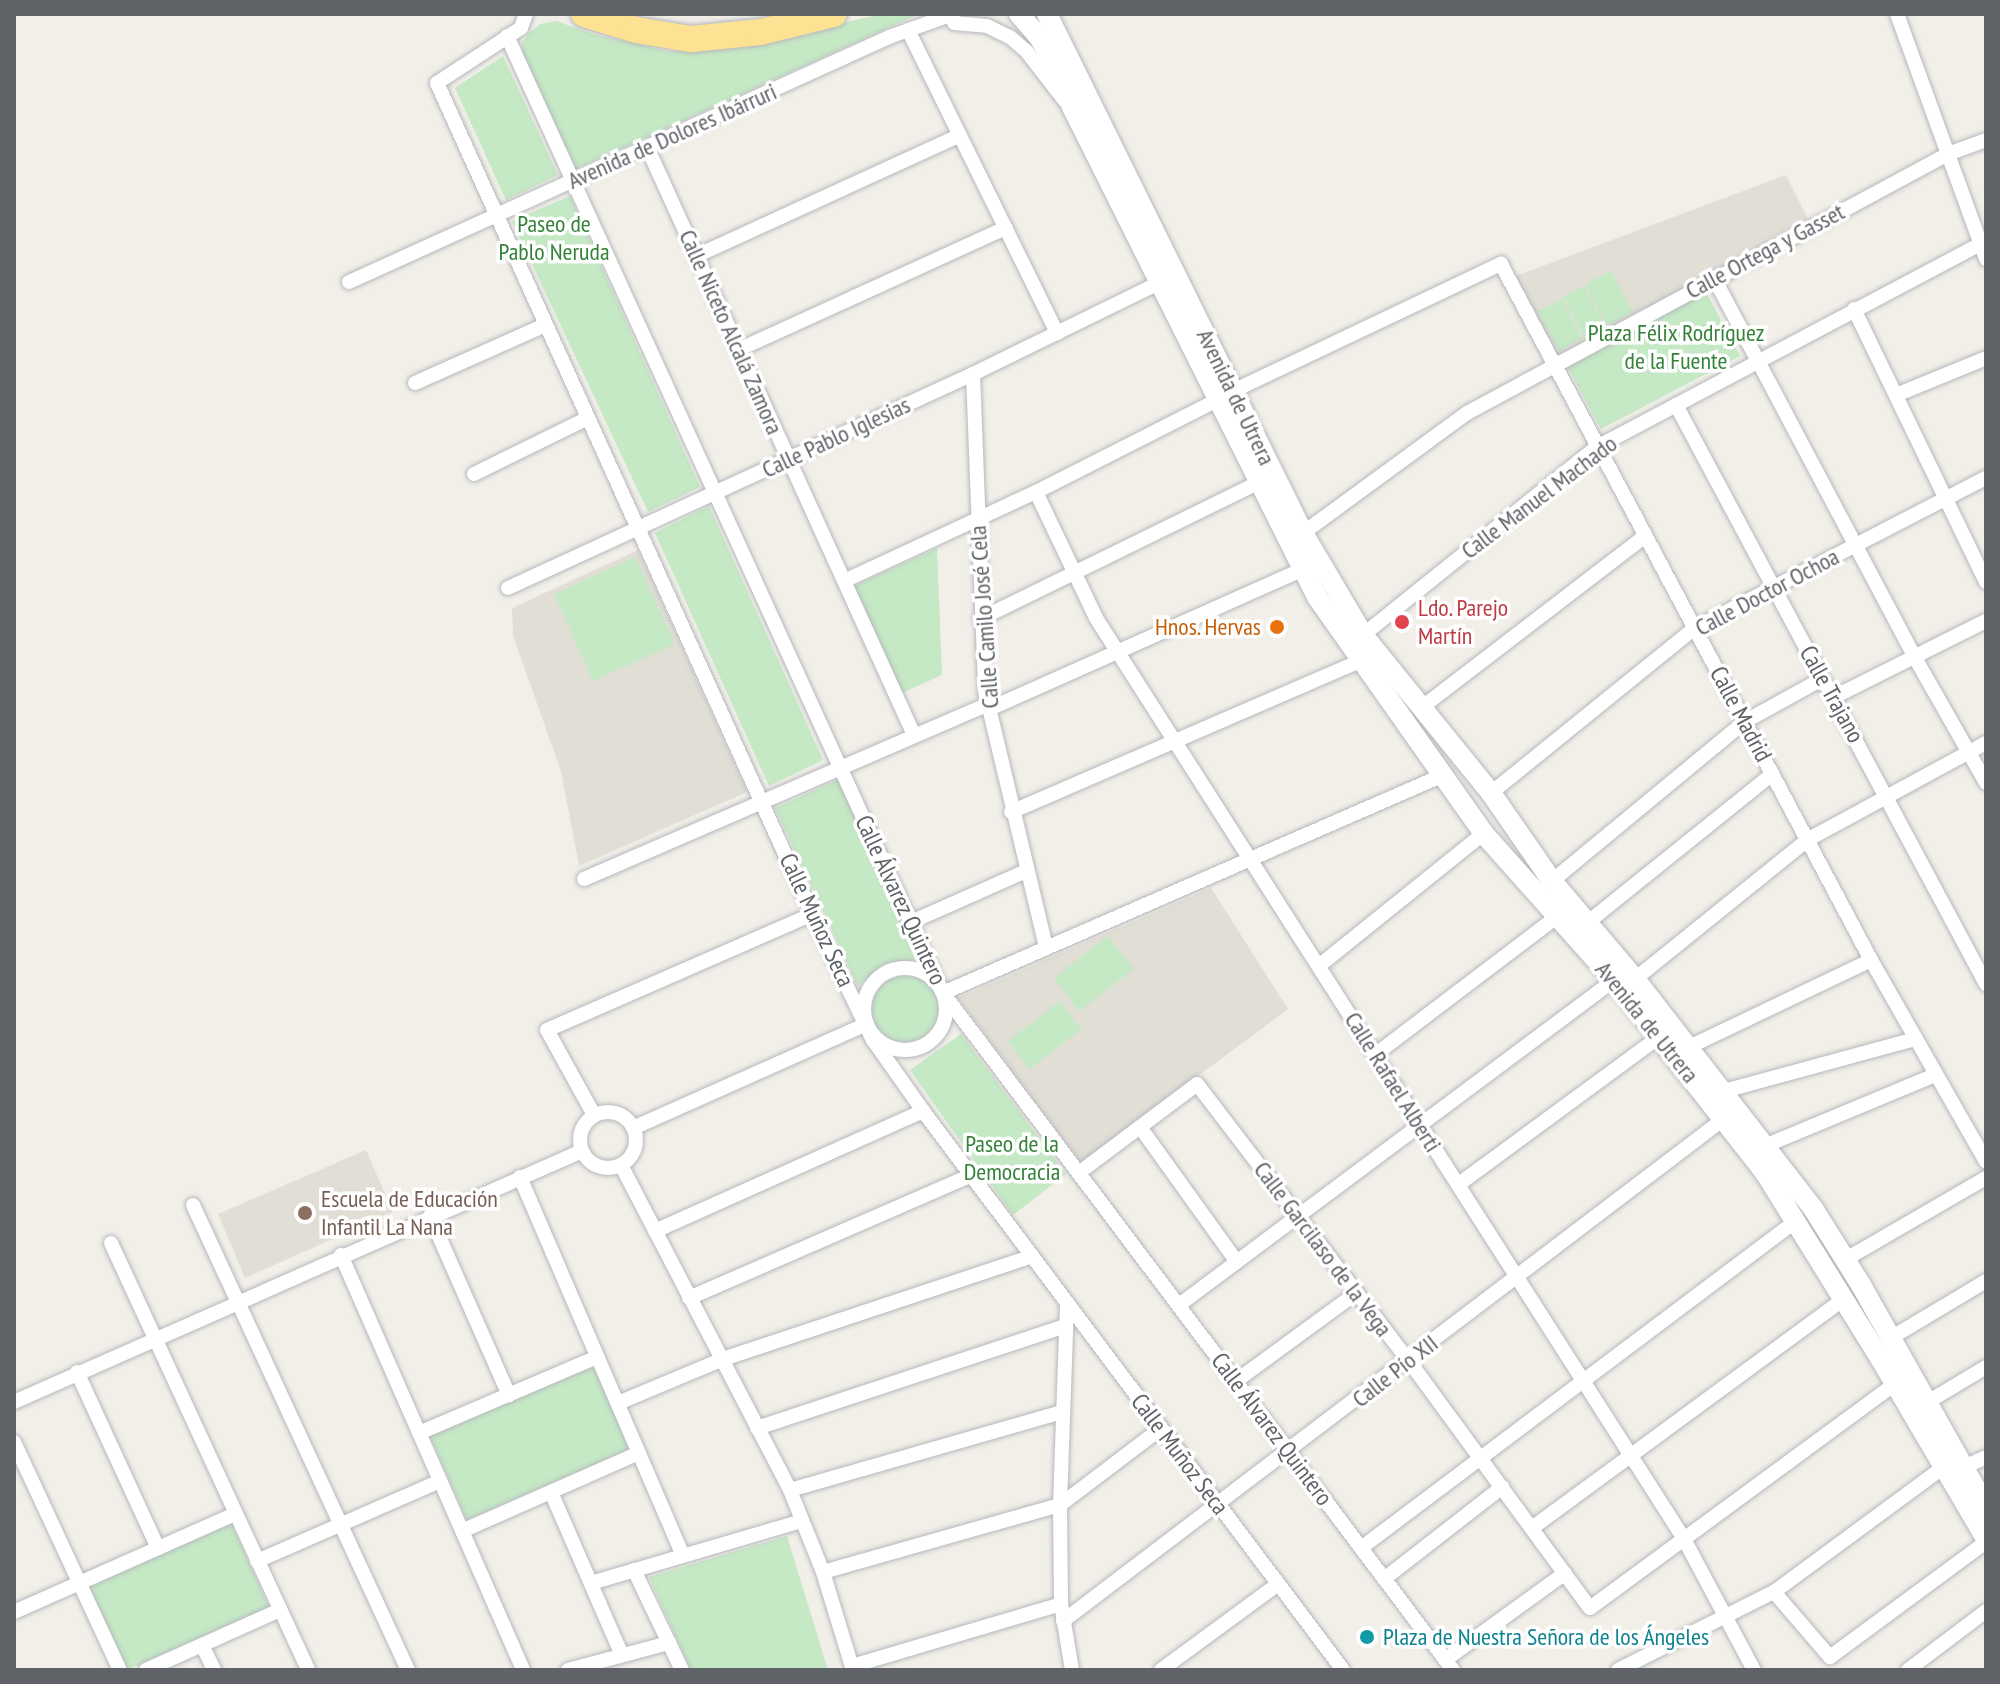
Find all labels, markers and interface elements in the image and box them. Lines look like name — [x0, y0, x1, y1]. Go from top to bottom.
street label: Avenida de Dolores Ibárruri — [563, 77, 781, 195]
street label: Calle Ortega y Gasset — [1680, 197, 1850, 305]
park label: Paseo de Pablo Neruda — [498, 210, 610, 266]
street label: Calle Niceto Alcalá Zamora — [673, 225, 789, 439]
park label: Plaza Félix Rodríguez de la Fuente — [1587, 319, 1765, 375]
street label: Avenida de Utrera — [1191, 324, 1281, 470]
street label: Calle Pablo Iglesias — [757, 390, 915, 484]
street label: Calle Manuel Machado — [1456, 429, 1622, 565]
street label: Calle Camilo José Cela — [963, 525, 1005, 709]
street label: Calle Doctor Ochoa — [1690, 542, 1844, 642]
place label: Ldo. Parejo Martín — [1418, 594, 1510, 650]
place label: Hnos. Hervas — [1153, 613, 1261, 641]
marker: Ldo. Parejo Martín — [1393, 613, 1411, 631]
marker: Hnos. Hervas — [1268, 618, 1286, 636]
street label: Calle Trajano — [1793, 640, 1871, 748]
street label: Calle Madrid — [1704, 661, 1778, 767]
street label: Calle Álvarez Quintero — [849, 810, 953, 990]
street label: Calle Muñoz Seca — [773, 848, 861, 992]
street label: Avenida de Utrera — [1589, 956, 1705, 1088]
street label: Calle Rafael Alberti — [1338, 1006, 1448, 1158]
park label: Paseo de la Democracia — [964, 1130, 1060, 1186]
street label: Calle Garcilaso de la Vega — [1248, 1156, 1398, 1342]
place label: Escuela de Educación Infantil La Nana — [321, 1185, 498, 1241]
marker: Escuela de Educación Infantil La Nana — [296, 1204, 314, 1222]
street label: Calle Pío XII — [1346, 1329, 1444, 1413]
street label: Calle Álvarez Quintero — [1205, 1346, 1339, 1512]
street label: Calle Muñoz Seca — [1125, 1388, 1235, 1520]
place label: Plaza de Nuestra Señora de los Ángeles — [1383, 1623, 1710, 1651]
marker: Plaza de Nuestra Señora de los Ángeles — [1358, 1628, 1376, 1646]

